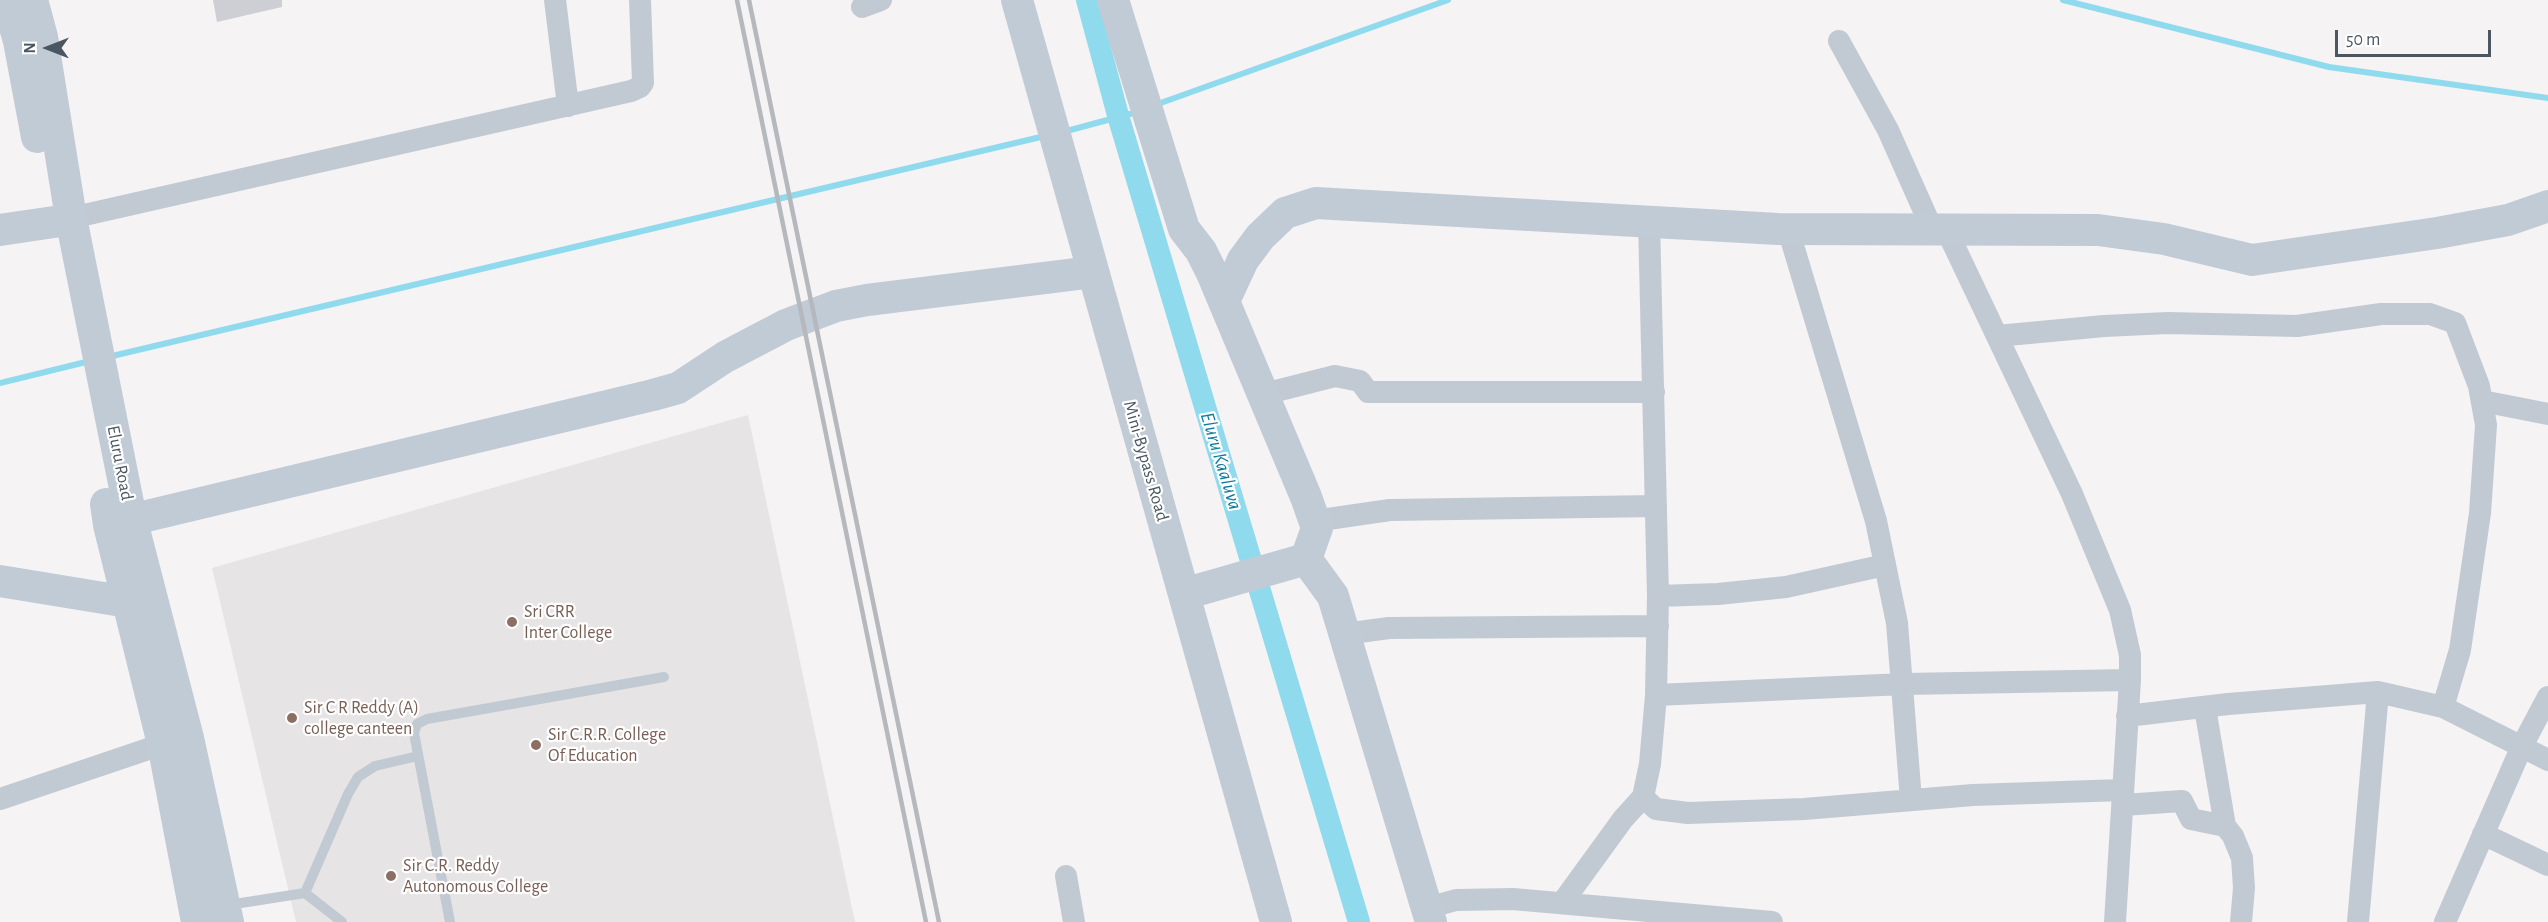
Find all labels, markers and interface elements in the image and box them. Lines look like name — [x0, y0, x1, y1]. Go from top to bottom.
north arrow — [18, 18, 78, 78]
scale bar — [2338, 18, 2494, 56]
text: 50 m — [2346, 31, 2380, 49]
text: N — [22, 42, 38, 54]
street label: Mini-Bypass Road — [1119, 398, 1173, 524]
water label: Eluru Kaaluva — [1195, 409, 1247, 513]
street label: Eluru Road — [102, 424, 138, 502]
place label: Sri CRR Inter College — [524, 601, 612, 644]
marker: Sri CRR Inter College — [505, 615, 519, 629]
place label: Sir C R Reddy (A) college canteen — [304, 697, 419, 740]
marker: Sir C R Reddy (A) college canteen — [285, 711, 299, 725]
place label: Sir C.R.R. College Of Education — [548, 724, 666, 766]
marker: Sir C.R.R. College Of Education — [529, 738, 543, 752]
place label: Sir C.R. Reddy Autonomous College — [403, 855, 548, 898]
marker: Sir C.R. Reddy Autonomous College — [384, 869, 398, 883]

